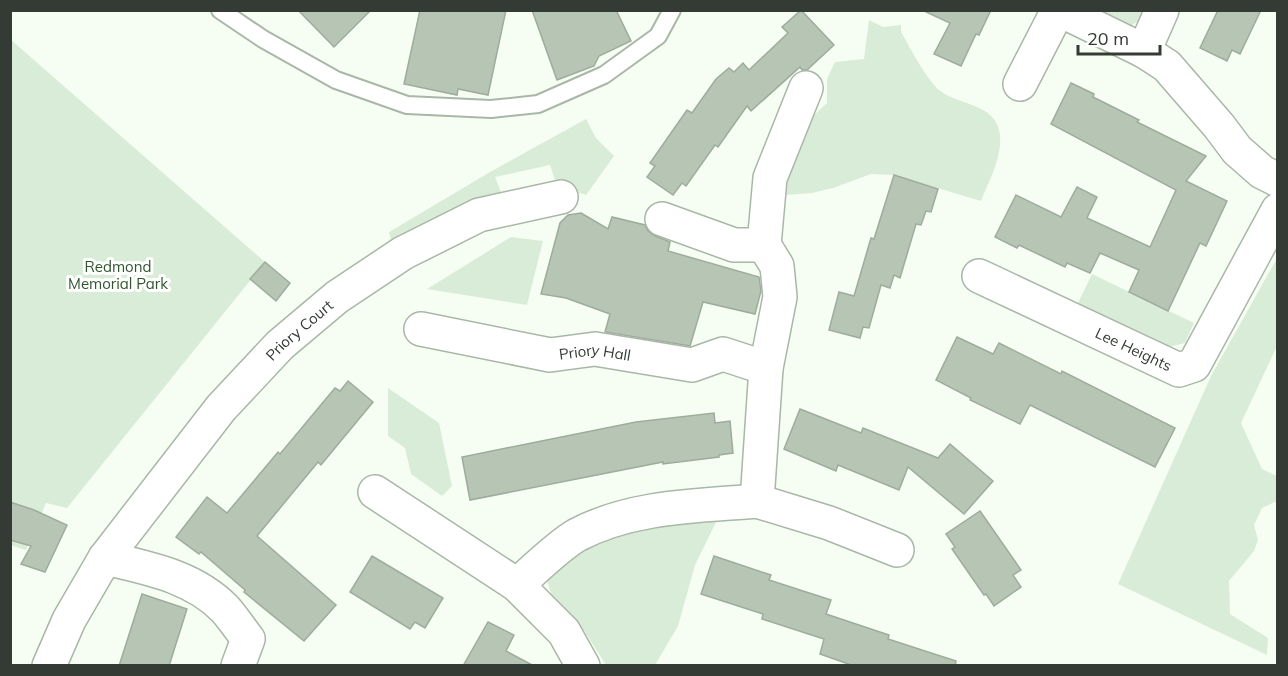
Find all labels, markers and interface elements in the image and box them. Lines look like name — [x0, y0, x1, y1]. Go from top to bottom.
scale bar — [1078, 18, 1160, 56]
text: 20 m — [1087, 27, 1129, 50]
park label: Redmond Memorial Park — [68, 257, 168, 293]
street label: Priory Court — [261, 295, 336, 364]
street label: Lee Heights — [1093, 323, 1175, 375]
street label: Priory Hall — [558, 339, 632, 364]

